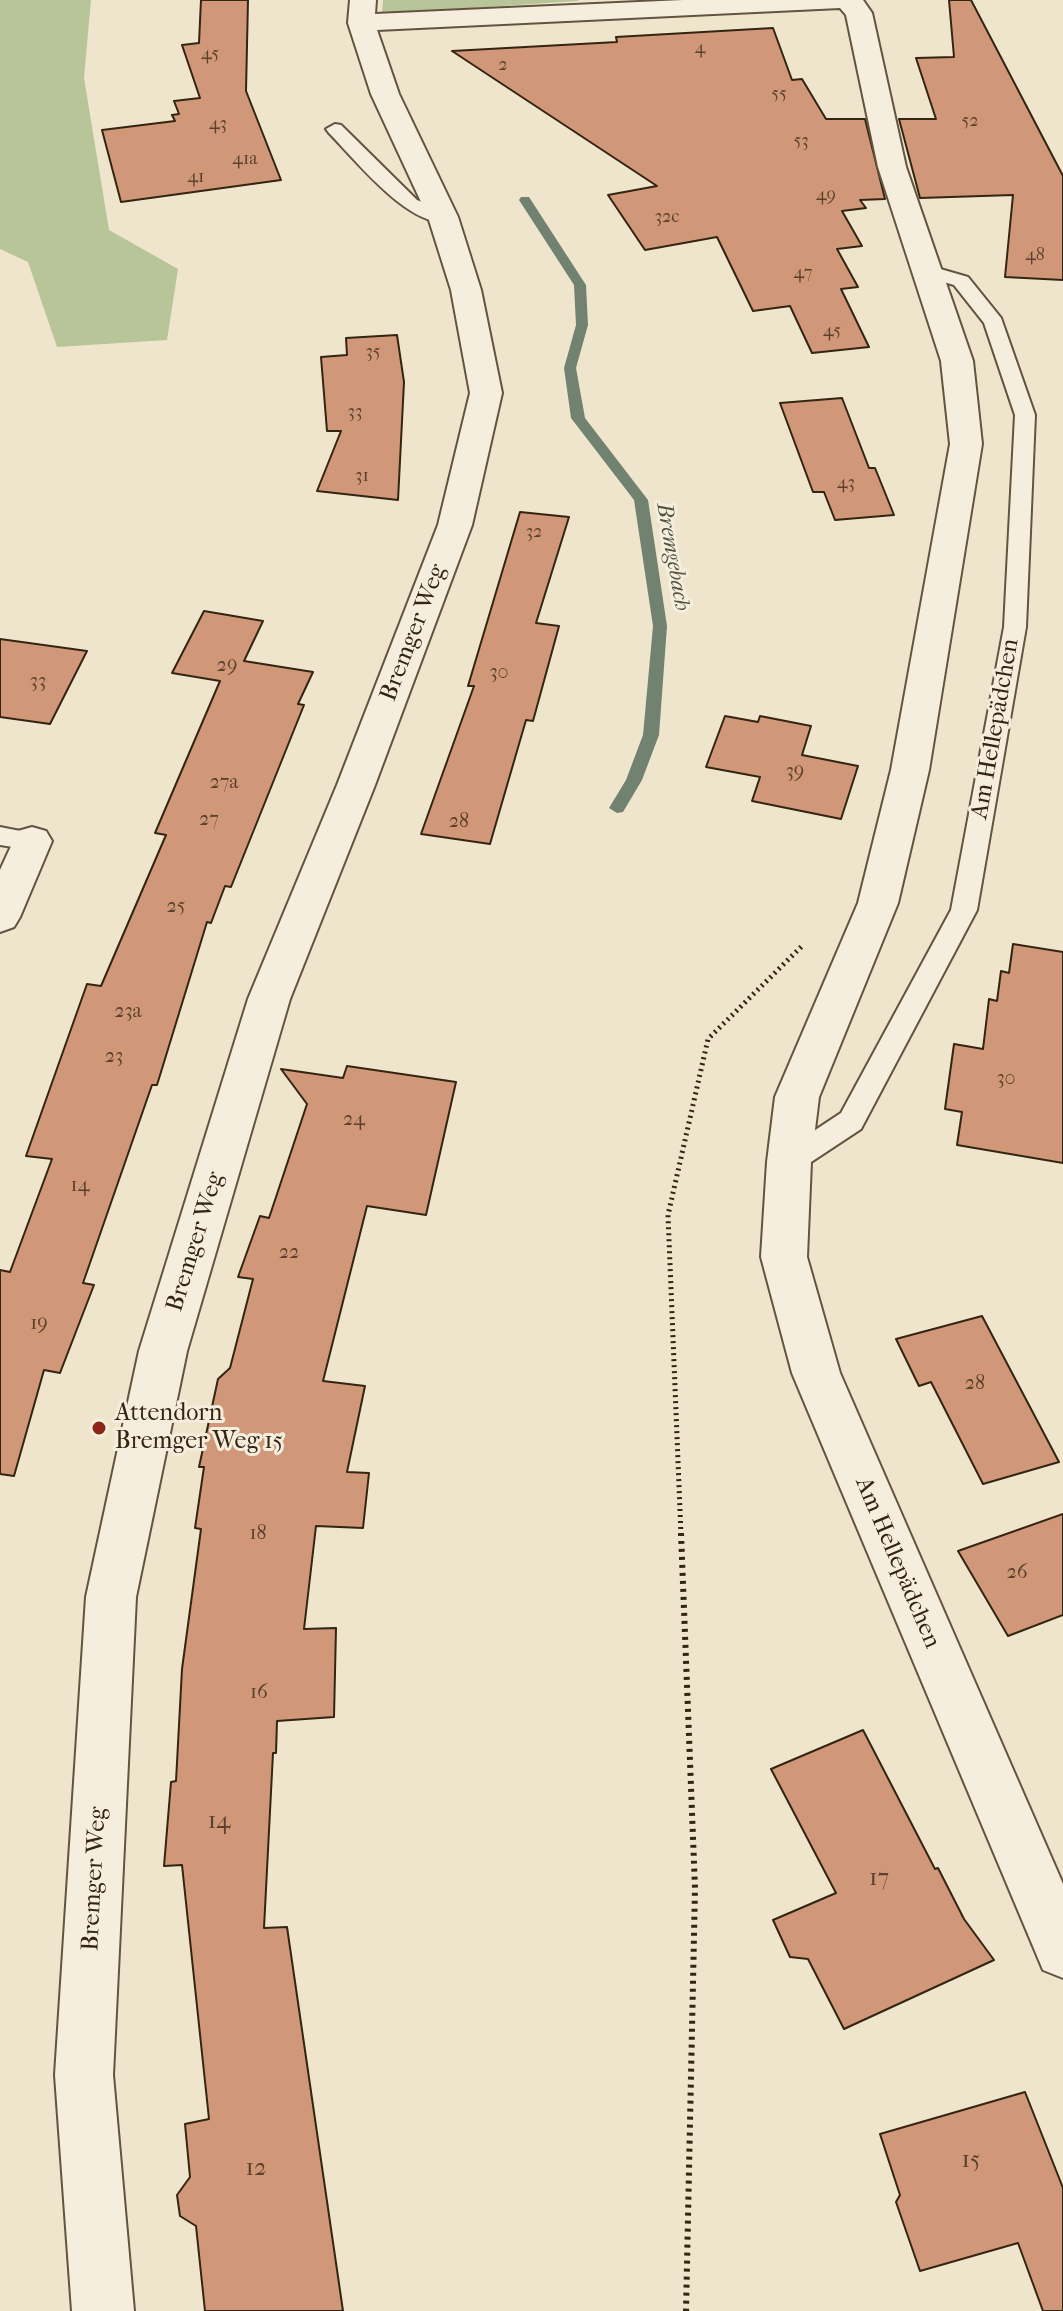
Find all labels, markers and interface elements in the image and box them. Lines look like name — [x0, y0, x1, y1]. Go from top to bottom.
house number: 4 — [695, 38, 705, 60]
house number: 45 — [201, 44, 219, 66]
house number: 2 — [498, 55, 508, 77]
house number: 55 — [771, 84, 787, 106]
house number: 52 — [961, 111, 979, 133]
house number: 43 — [209, 114, 227, 136]
house number: 53 — [793, 131, 809, 153]
house number: 41a — [232, 149, 258, 171]
house number: 41 — [187, 167, 205, 189]
house number: 49 — [816, 185, 836, 207]
house number: 32c — [655, 207, 679, 229]
house number: 48 — [1025, 245, 1045, 267]
house number: 47 — [794, 263, 812, 285]
house number: 45 — [823, 321, 841, 343]
house number: 35 — [365, 342, 381, 364]
house number: 33 — [348, 402, 362, 424]
house number: 31 — [355, 466, 369, 488]
house number: 43 — [837, 473, 855, 495]
water label: Bremgebach — [650, 501, 694, 613]
house number: 32 — [526, 522, 542, 544]
street label: Bremger Weg — [375, 561, 453, 705]
street label: Am Hellepädchen — [966, 636, 1026, 822]
house number: 29 — [217, 654, 237, 678]
house number: 30 — [489, 661, 509, 685]
house number: 33 — [30, 670, 46, 694]
house number: 39 — [786, 760, 804, 784]
house number: 27a — [209, 771, 239, 795]
house number: 27 — [199, 808, 219, 832]
house number: 28 — [449, 810, 469, 834]
house number: 25 — [167, 895, 185, 919]
house number: 23a — [114, 1000, 142, 1024]
house number: 23 — [105, 1045, 123, 1069]
house number: 30 — [996, 1067, 1016, 1091]
house number: 24 — [343, 1108, 365, 1132]
street label: Bremger Weg — [161, 1169, 231, 1315]
house number: 14 — [71, 1174, 89, 1198]
house number: 22 — [279, 1241, 299, 1265]
house number: 19 — [30, 1312, 48, 1336]
house number: 28 — [965, 1372, 985, 1396]
place label: Attendorn Bremger Weg 15 — [115, 1400, 283, 1456]
marker: Attendorn Bremger Weg 15 — [90, 1419, 108, 1437]
street label: Am Hellepädchen — [848, 1473, 946, 1653]
house number: 18 — [249, 1522, 267, 1546]
house number: 26 — [1006, 1561, 1028, 1585]
house number: 16 — [250, 1681, 268, 1705]
street label: Bremger Weg — [77, 1806, 113, 1952]
house number: 14 — [208, 1808, 230, 1836]
house number: 17 — [869, 1865, 889, 1893]
house number: 15 — [962, 2147, 980, 2175]
house number: 12 — [246, 2155, 266, 2183]

